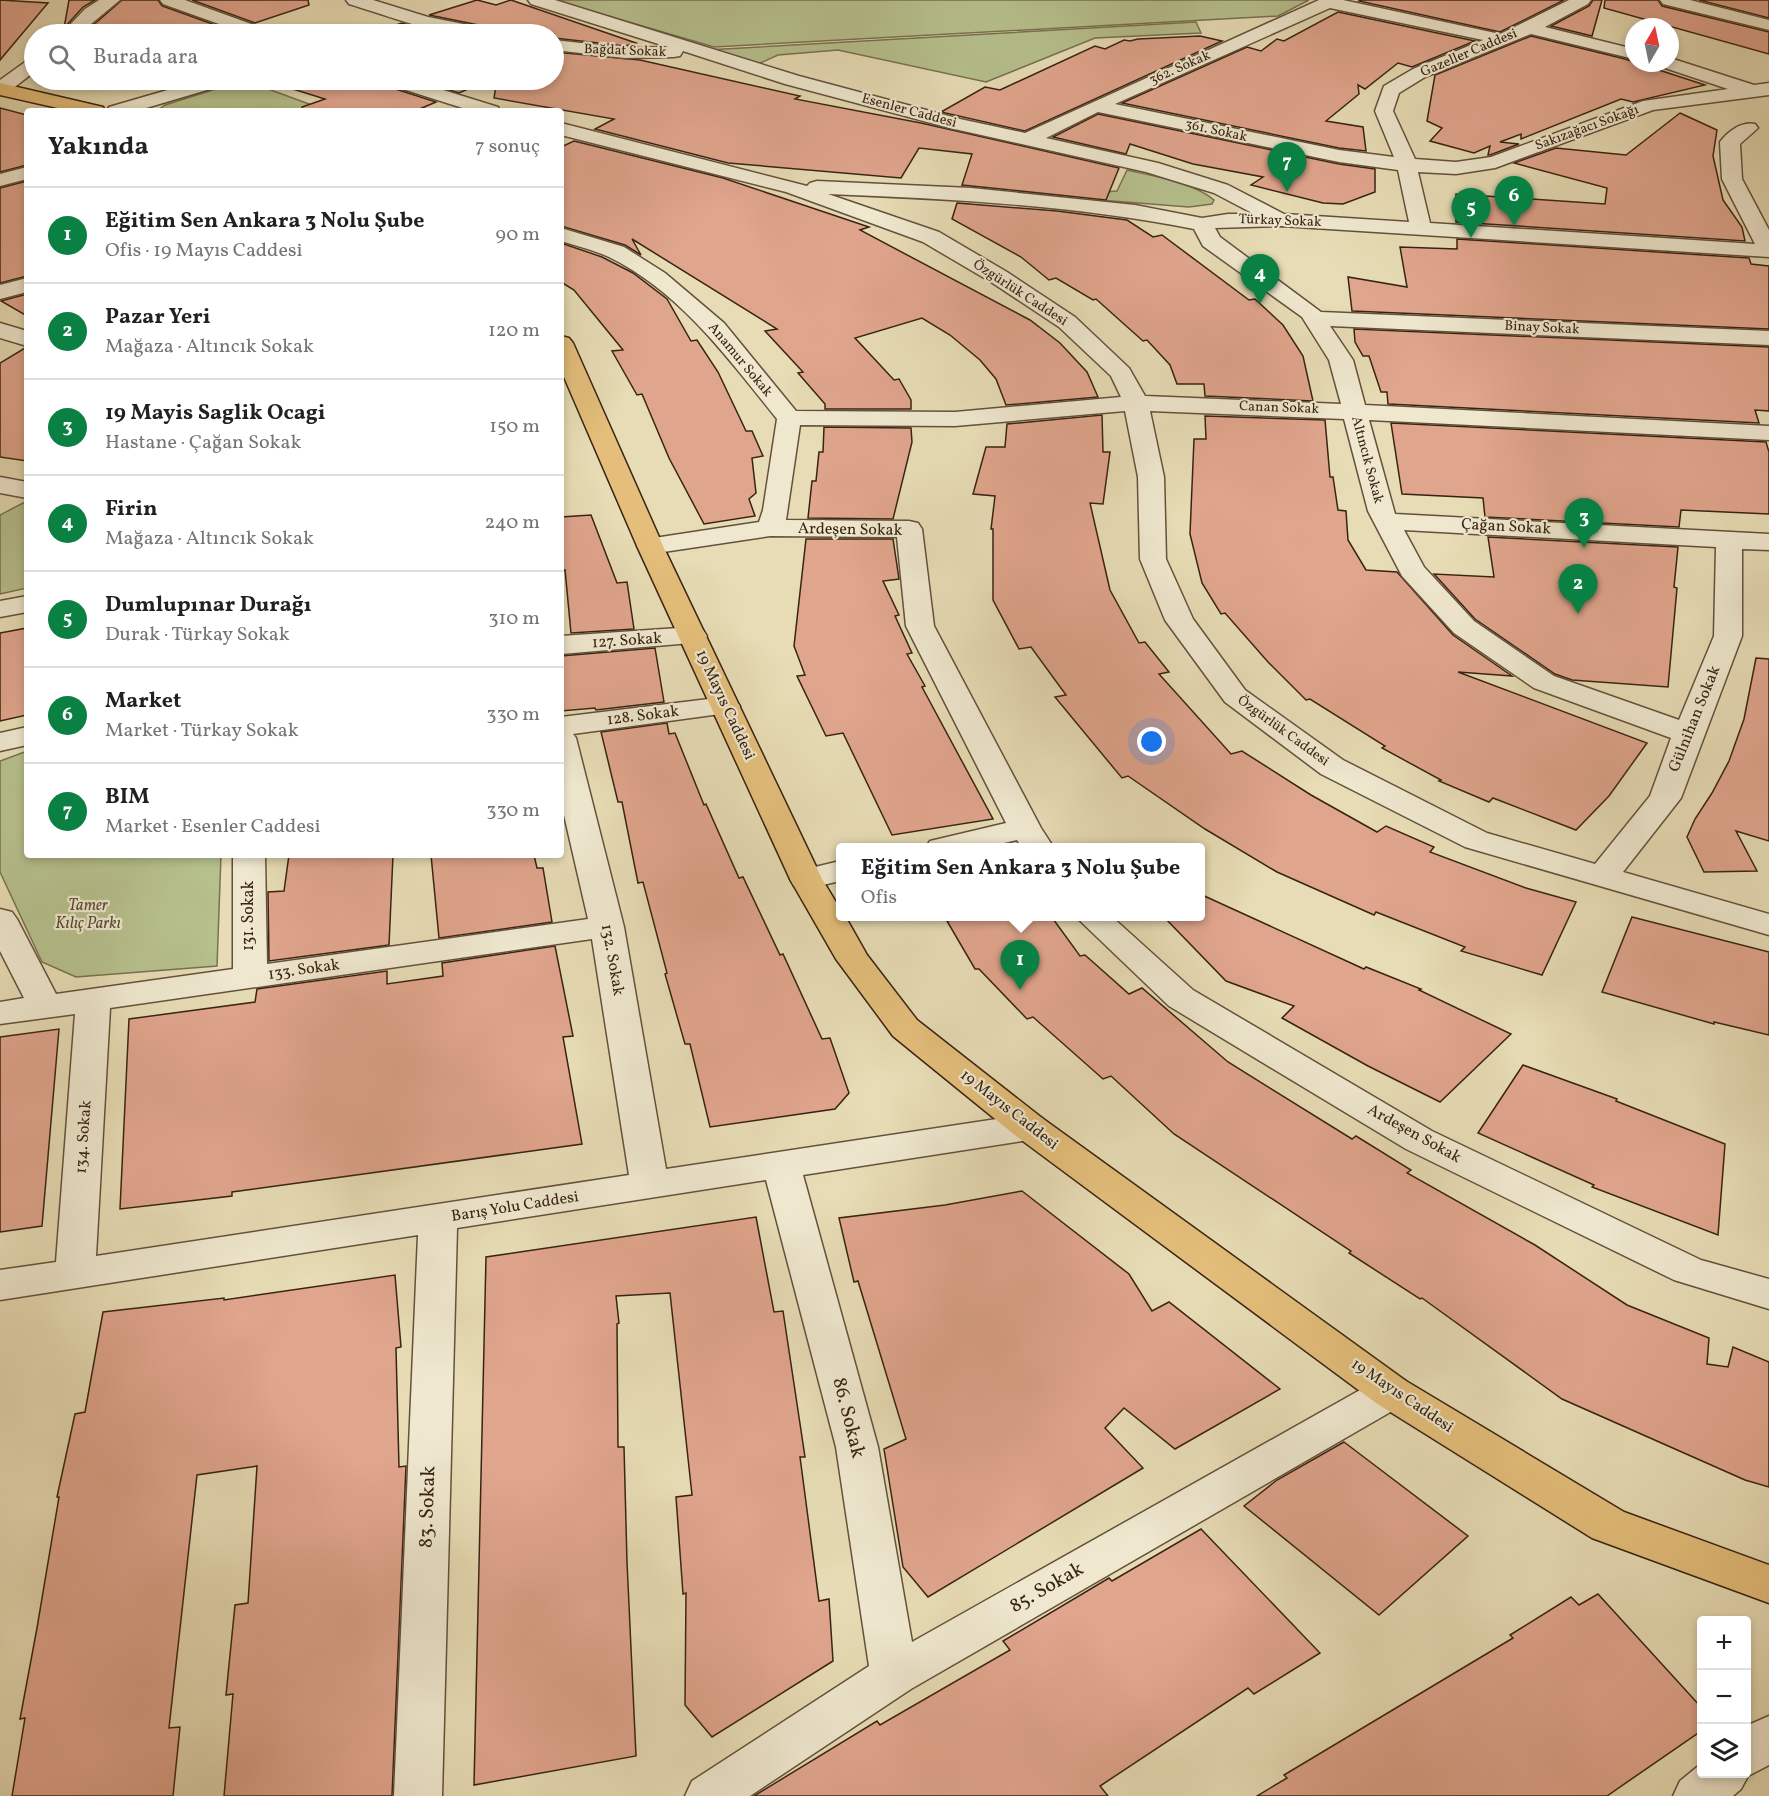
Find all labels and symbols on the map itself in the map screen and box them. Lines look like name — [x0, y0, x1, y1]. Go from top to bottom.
north arrow — [1625, 18, 1679, 72]
street label: Gazeller Caddesi — [1418, 24, 1520, 82]
street label: Bağdat Sokak — [583, 40, 667, 62]
street label: 362. Sokak — [1146, 46, 1214, 90]
street label: Esenler Caddesi — [859, 89, 959, 133]
street label: Sakızağacı Sokağı — [1533, 100, 1641, 156]
street label: 361. Sokak — [1183, 115, 1249, 147]
pin: 7 — [1268, 142, 1306, 192]
pin: 6 — [1494, 176, 1534, 226]
pin: 5 — [1452, 188, 1490, 238]
street label: Türkay Sokak — [1238, 210, 1322, 232]
pin: 4 — [1240, 254, 1280, 304]
street label: Özgürlük Caddesi — [969, 255, 1071, 331]
street label: Binay Sokak — [1504, 317, 1580, 339]
street label: Anamur Sokak — [703, 319, 777, 401]
street label: Canan Sokak — [1239, 397, 1320, 419]
street label: Altıncık Sokak — [1346, 414, 1388, 506]
pin: 3 — [1564, 498, 1604, 548]
street label: Çağan Sokak — [1461, 514, 1552, 540]
street label: Ardeşen Sokak — [798, 518, 903, 542]
pin: 2 — [1558, 564, 1598, 614]
street label: 127. Sokak — [591, 628, 663, 654]
street label: 19 Mayıs Caddesi — [690, 646, 760, 764]
street label: Gülnihan Sokak — [1664, 662, 1726, 775]
street label: Özgürlük Caddesi — [1233, 691, 1333, 771]
street label: 128. Sokak — [606, 701, 681, 731]
your location — [1137, 727, 1166, 756]
street label: 131. Sokak — [238, 881, 260, 951]
park label: Tamer Kılıç Parkı — [55, 895, 121, 935]
street label: 132. Sokak — [595, 922, 629, 998]
pin: 1 — [1000, 940, 1040, 990]
street label: 133. Sokak — [267, 954, 341, 986]
street label: 19 Mayıs Caddesi — [955, 1065, 1063, 1156]
street label: 134. Sokak — [70, 1099, 98, 1174]
street label: Ardeşen Sokak — [1363, 1099, 1465, 1169]
street label: Barış Yolu Caddesi — [450, 1186, 580, 1228]
street label: 19 Mayıs Caddesi — [1346, 1354, 1458, 1439]
street label: 86. Sokak — [824, 1375, 872, 1461]
street label: 83. Sokak — [413, 1465, 443, 1549]
street label: 85. Sokak — [1005, 1555, 1089, 1621]

